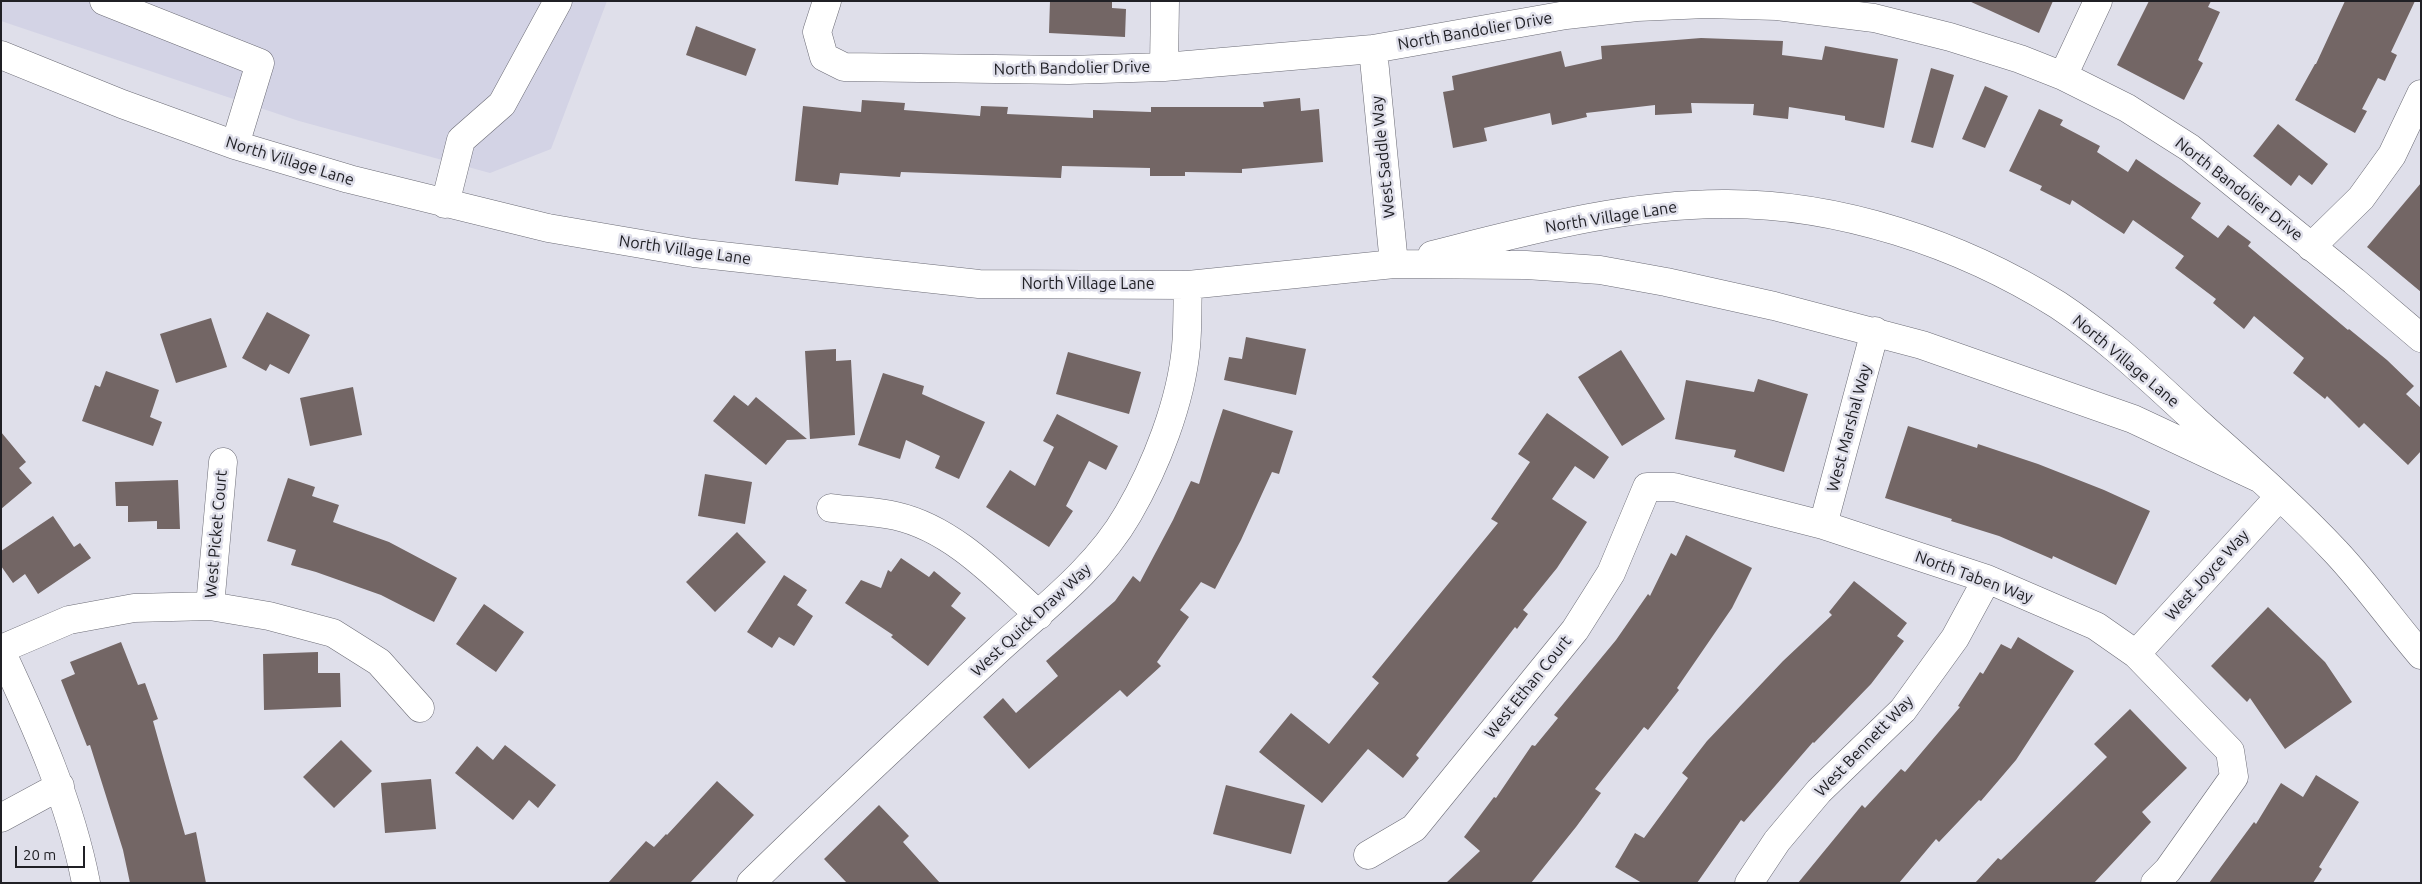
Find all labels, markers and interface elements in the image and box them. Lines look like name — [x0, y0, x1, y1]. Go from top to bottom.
street label: North Bandolier Drive — [1396, 8, 1554, 54]
street label: North Bandolier Drive — [994, 57, 1150, 79]
street label: West Saddle Way — [1367, 95, 1399, 219]
street label: North Village Lane — [224, 132, 356, 190]
street label: North Bandolier Drive — [2171, 133, 2307, 245]
street label: North Village Lane — [1544, 197, 1678, 237]
street label: North Village Lane — [618, 231, 752, 269]
street label: North Village Lane — [1021, 274, 1155, 294]
street label: North Village Lane — [2069, 311, 2183, 411]
street label: West Marshal Way — [1823, 362, 1875, 494]
street label: West Picket Court — [201, 469, 231, 599]
street label: West Joyce Way — [2161, 526, 2253, 624]
street label: North Taben Way — [1913, 547, 2035, 607]
street label: West Quick Draw Way — [967, 559, 1095, 681]
street label: West Ethan Court — [1481, 632, 1575, 742]
street label: West Bennett Way — [1811, 691, 1917, 801]
scale bar — [18, 836, 88, 868]
text: 20 m — [23, 846, 56, 863]

